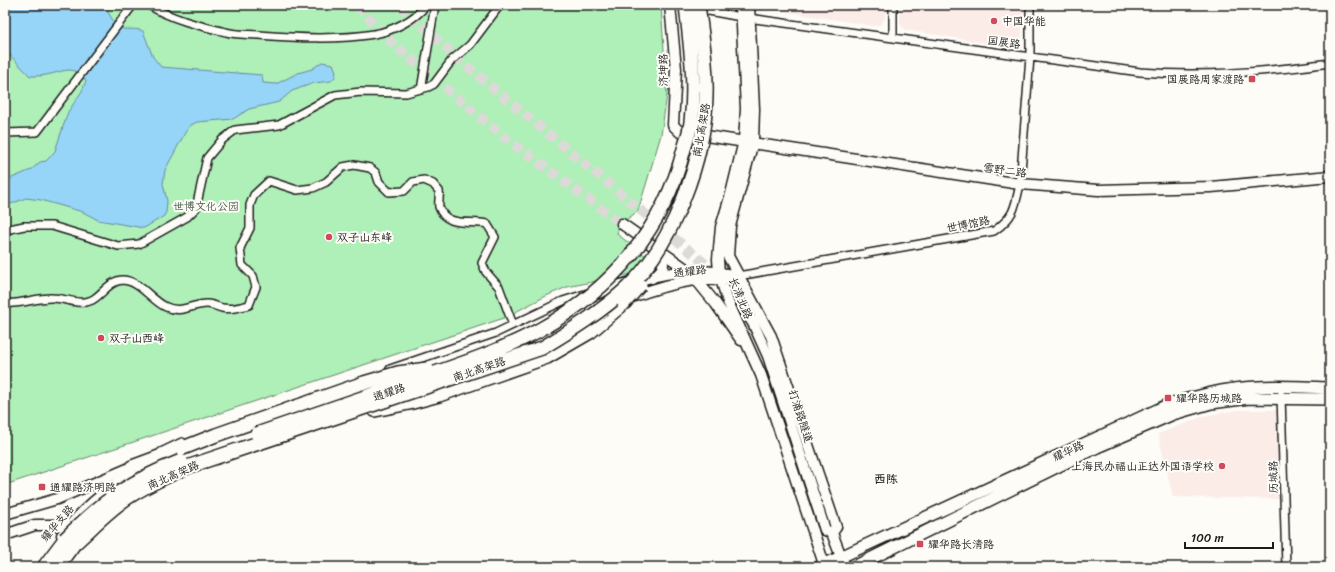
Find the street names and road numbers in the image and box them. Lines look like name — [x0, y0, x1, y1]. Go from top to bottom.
street label: 国展路 — [986, 31, 1022, 54]
street label: 济坤路 — [654, 53, 673, 87]
street label: 南北高架路 — [687, 101, 716, 159]
street label: 雪野二路 — [982, 158, 1028, 183]
street label: 世博馆路 — [945, 211, 992, 238]
street label: 通耀路 — [673, 260, 708, 283]
street label: 长清北路 — [723, 274, 758, 322]
street label: 南北高架路 — [450, 352, 508, 387]
street label: 通耀路 — [371, 378, 408, 407]
street label: 打浦路隧道 — [783, 387, 818, 445]
street label: 耀华路 — [1049, 436, 1087, 467]
street label: 南北高架路 — [144, 456, 202, 495]
street label: 历城路 — [1264, 460, 1283, 494]
street label: 耀华支路 — [36, 500, 79, 546]

